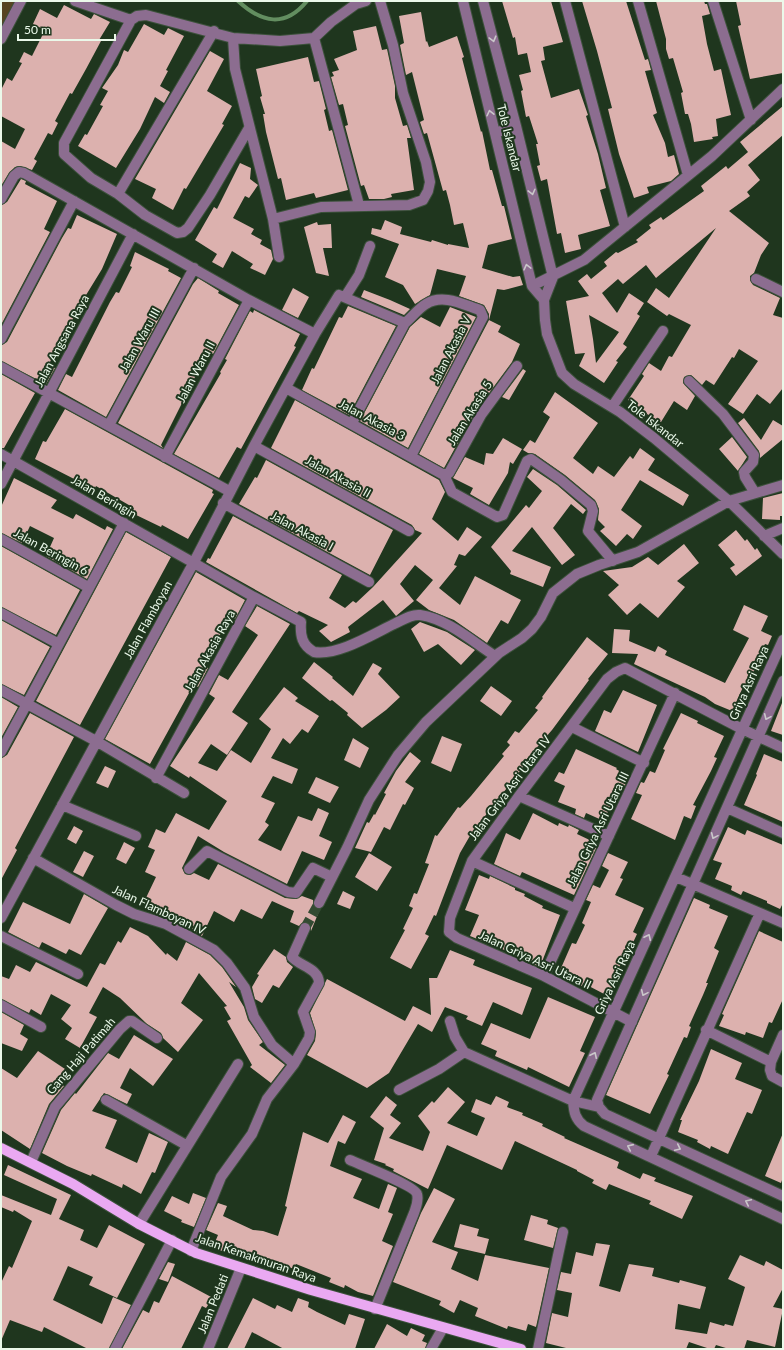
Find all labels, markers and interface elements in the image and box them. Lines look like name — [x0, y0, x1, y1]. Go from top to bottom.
scale bar — [18, 16, 115, 42]
text: 50 m — [24, 22, 51, 37]
one-way arrow — [488, 35, 497, 42]
street label: Tole Iskandar — [494, 103, 525, 174]
one-way arrow — [486, 110, 494, 116]
one-way arrow — [527, 188, 536, 195]
one-way arrow — [524, 263, 532, 270]
street label: Jalan Angsana Raya — [31, 292, 92, 389]
street label: Jalan Waru III — [116, 305, 163, 374]
street label: Jalan Akasia V — [427, 313, 474, 386]
street label: Jalan Waru II — [173, 338, 218, 405]
street label: Jalan Akasia 5 — [444, 378, 495, 448]
street label: Jalan Akasia 3 — [336, 396, 408, 443]
street label: Tole Iskandar — [624, 396, 688, 451]
street label: Jalan Akasia II — [303, 452, 374, 501]
street label: Jalan Beringin — [69, 472, 140, 521]
street label: Jalan Akasia I — [268, 508, 336, 554]
street label: Jalan Beringin 6 — [11, 525, 91, 578]
street label: Jalan Flamboyan — [120, 578, 175, 661]
street label: Jalan Akasia Raya — [181, 607, 238, 694]
street label: Griya Asri Raya — [726, 643, 772, 722]
one-way arrow — [764, 713, 772, 720]
street label: Jalan Griya Asri Utara IV — [465, 732, 554, 843]
street label: Jalan Griya Asri Utara III — [563, 769, 632, 889]
one-way arrow — [711, 832, 719, 839]
street label: Jalan Flamboyan IV — [110, 881, 209, 938]
street label: Jalan Griya Asri Utara II — [476, 927, 594, 992]
one-way arrow — [643, 933, 651, 941]
street label: Griya Asri Raya — [591, 939, 638, 1017]
one-way arrow — [641, 989, 649, 996]
street label: Gang Haji Patimah — [43, 1014, 118, 1097]
one-way arrow — [589, 1051, 597, 1058]
one-way arrow — [674, 1143, 681, 1151]
one-way arrow — [627, 1144, 634, 1152]
one-way arrow — [744, 1199, 752, 1207]
street label: Jalan Kemakmuran Raya — [194, 1230, 319, 1285]
street label: Jalan Pedati — [194, 1272, 231, 1336]

